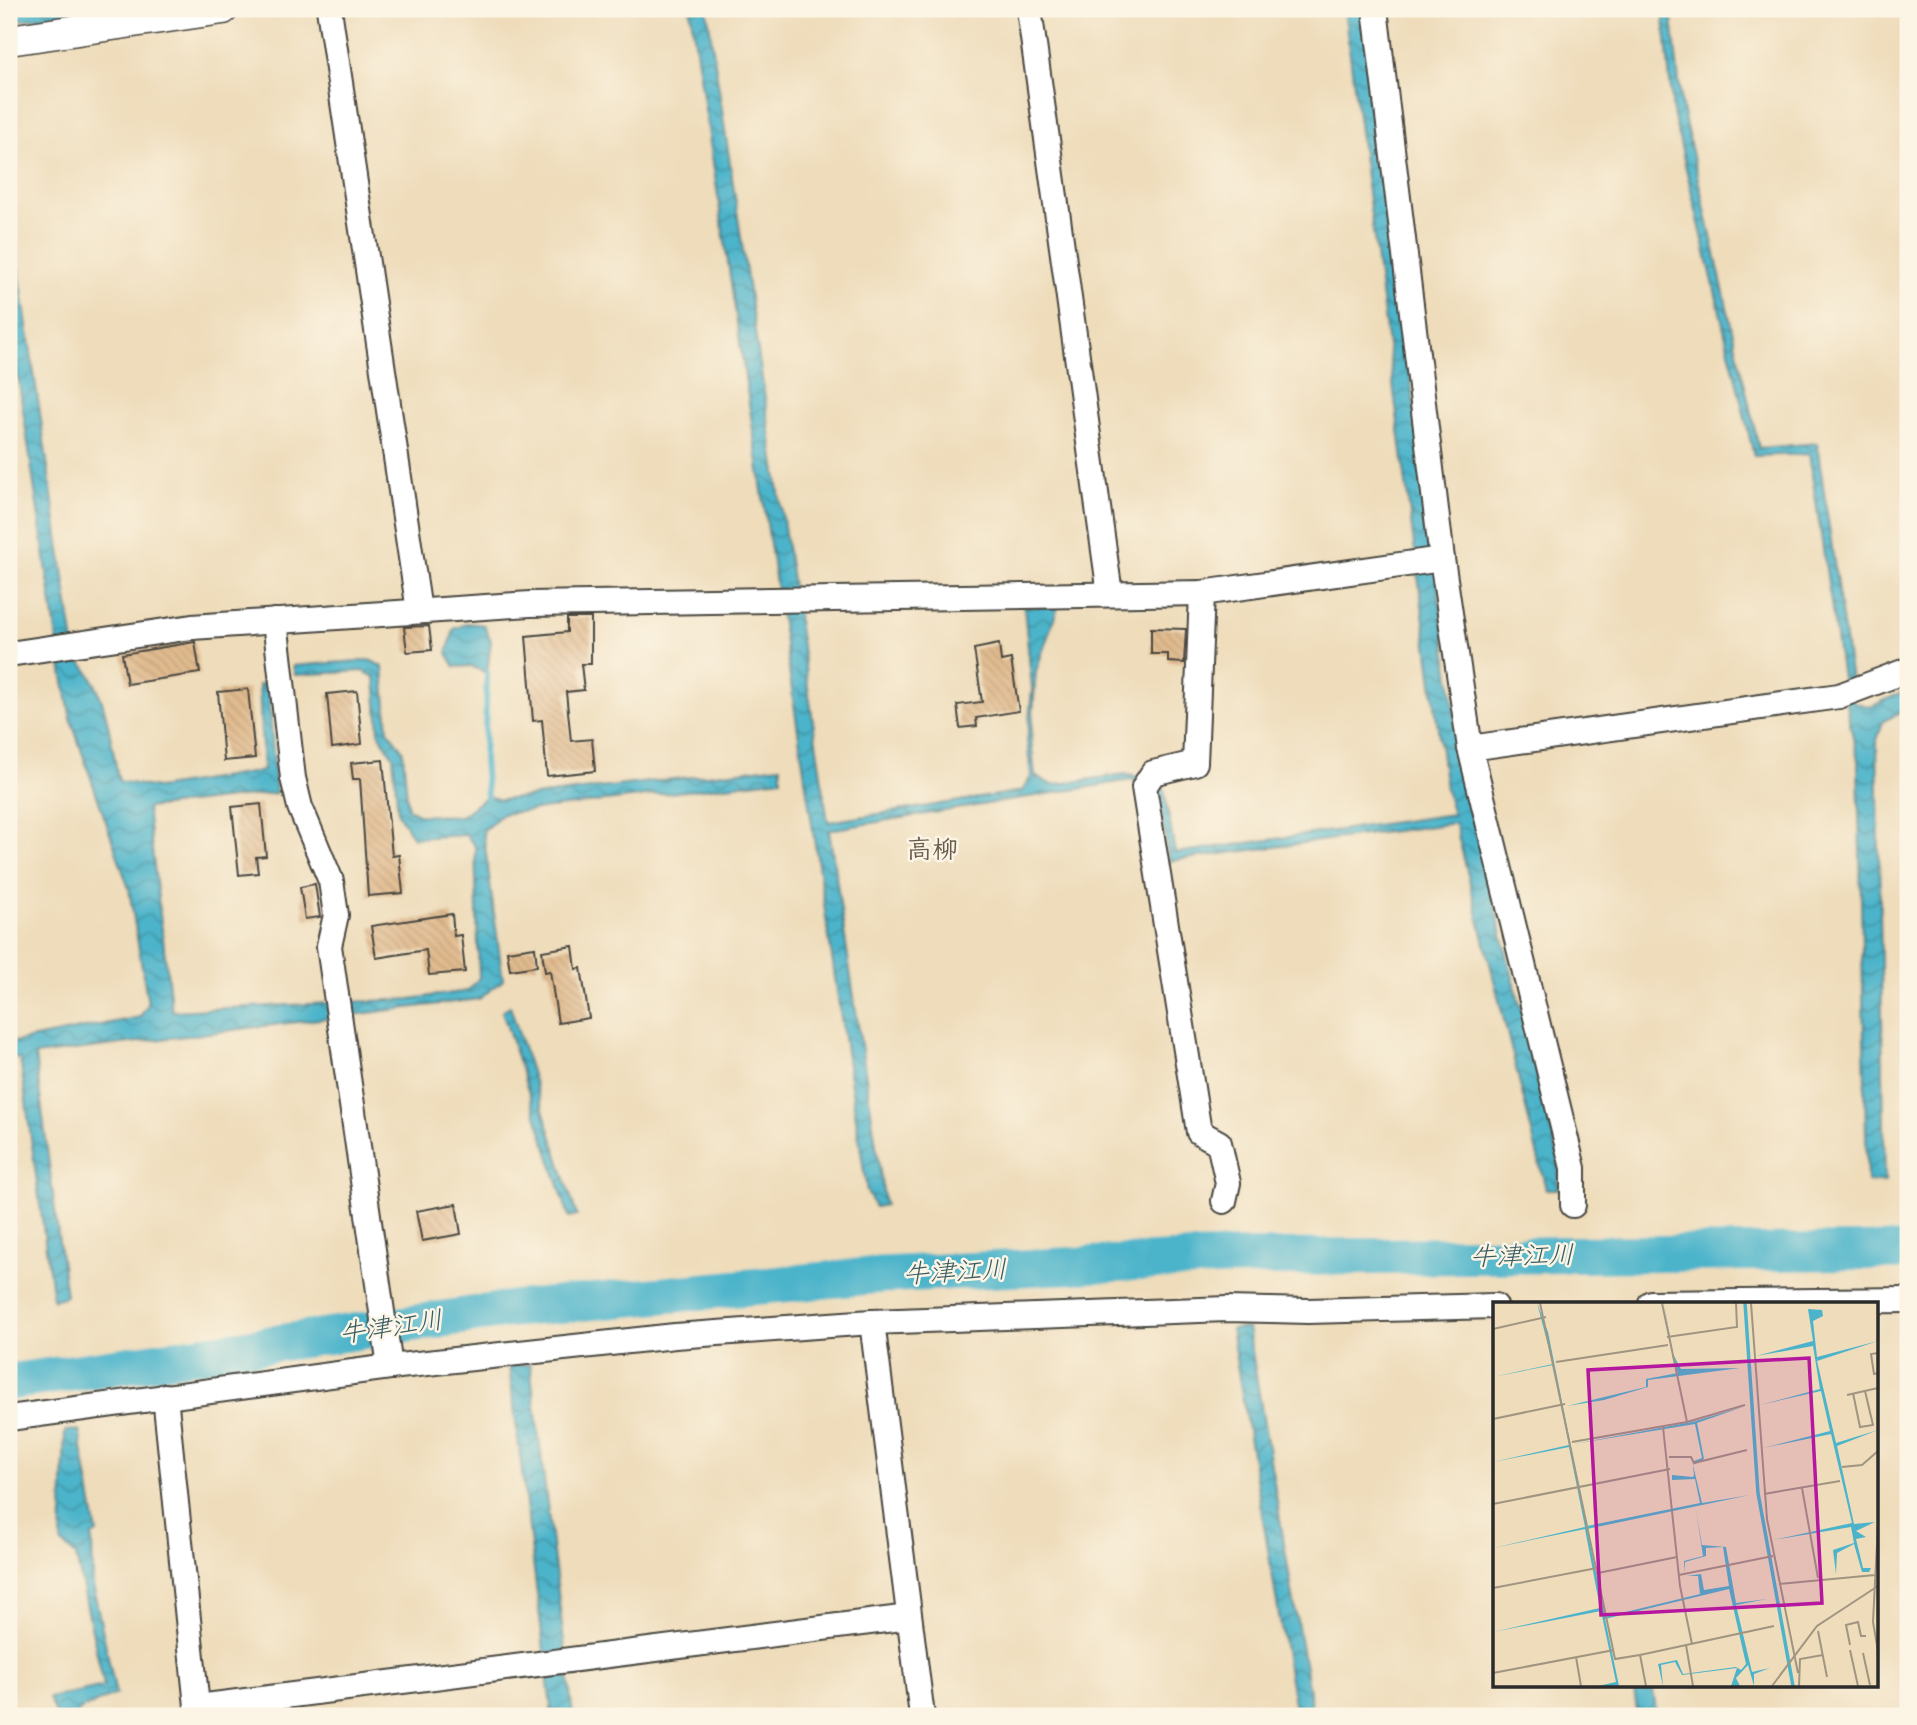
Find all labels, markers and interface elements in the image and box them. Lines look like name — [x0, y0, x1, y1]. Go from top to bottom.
district label: 高柳 — [906, 828, 958, 867]
water label: 牛津江川 — [1470, 1233, 1574, 1274]
water label: 牛津江川 — [902, 1247, 1008, 1292]
water label: 牛津江川 — [337, 1298, 445, 1351]
inset map — [1493, 1302, 1878, 1686]

